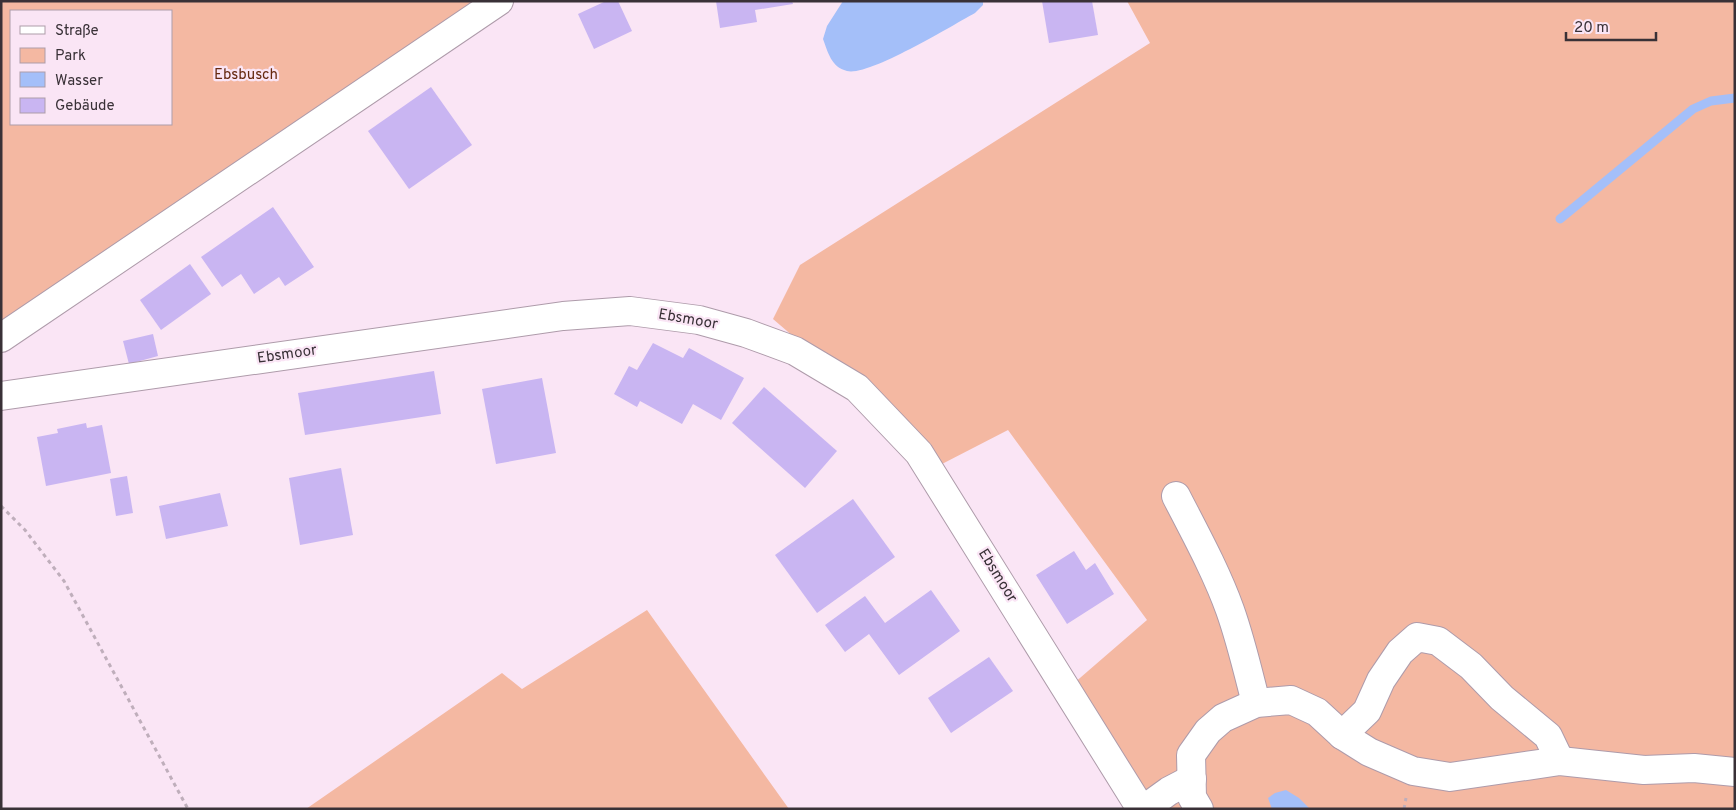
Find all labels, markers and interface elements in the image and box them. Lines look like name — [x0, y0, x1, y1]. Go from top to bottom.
legend — [10, 10, 172, 125]
scale bar — [1566, 10, 1656, 42]
text: 20 m — [1574, 19, 1609, 38]
text: Straße — [55, 22, 99, 41]
text: Park — [55, 47, 86, 66]
park label: Ebsbusch — [214, 66, 278, 85]
text: Wasser — [55, 72, 103, 91]
text: Gebäude — [55, 97, 115, 116]
street label: Ebsmoor — [657, 305, 719, 335]
street label: Ebsmoor — [256, 341, 318, 369]
street label: Ebsmoor — [973, 546, 1021, 607]

